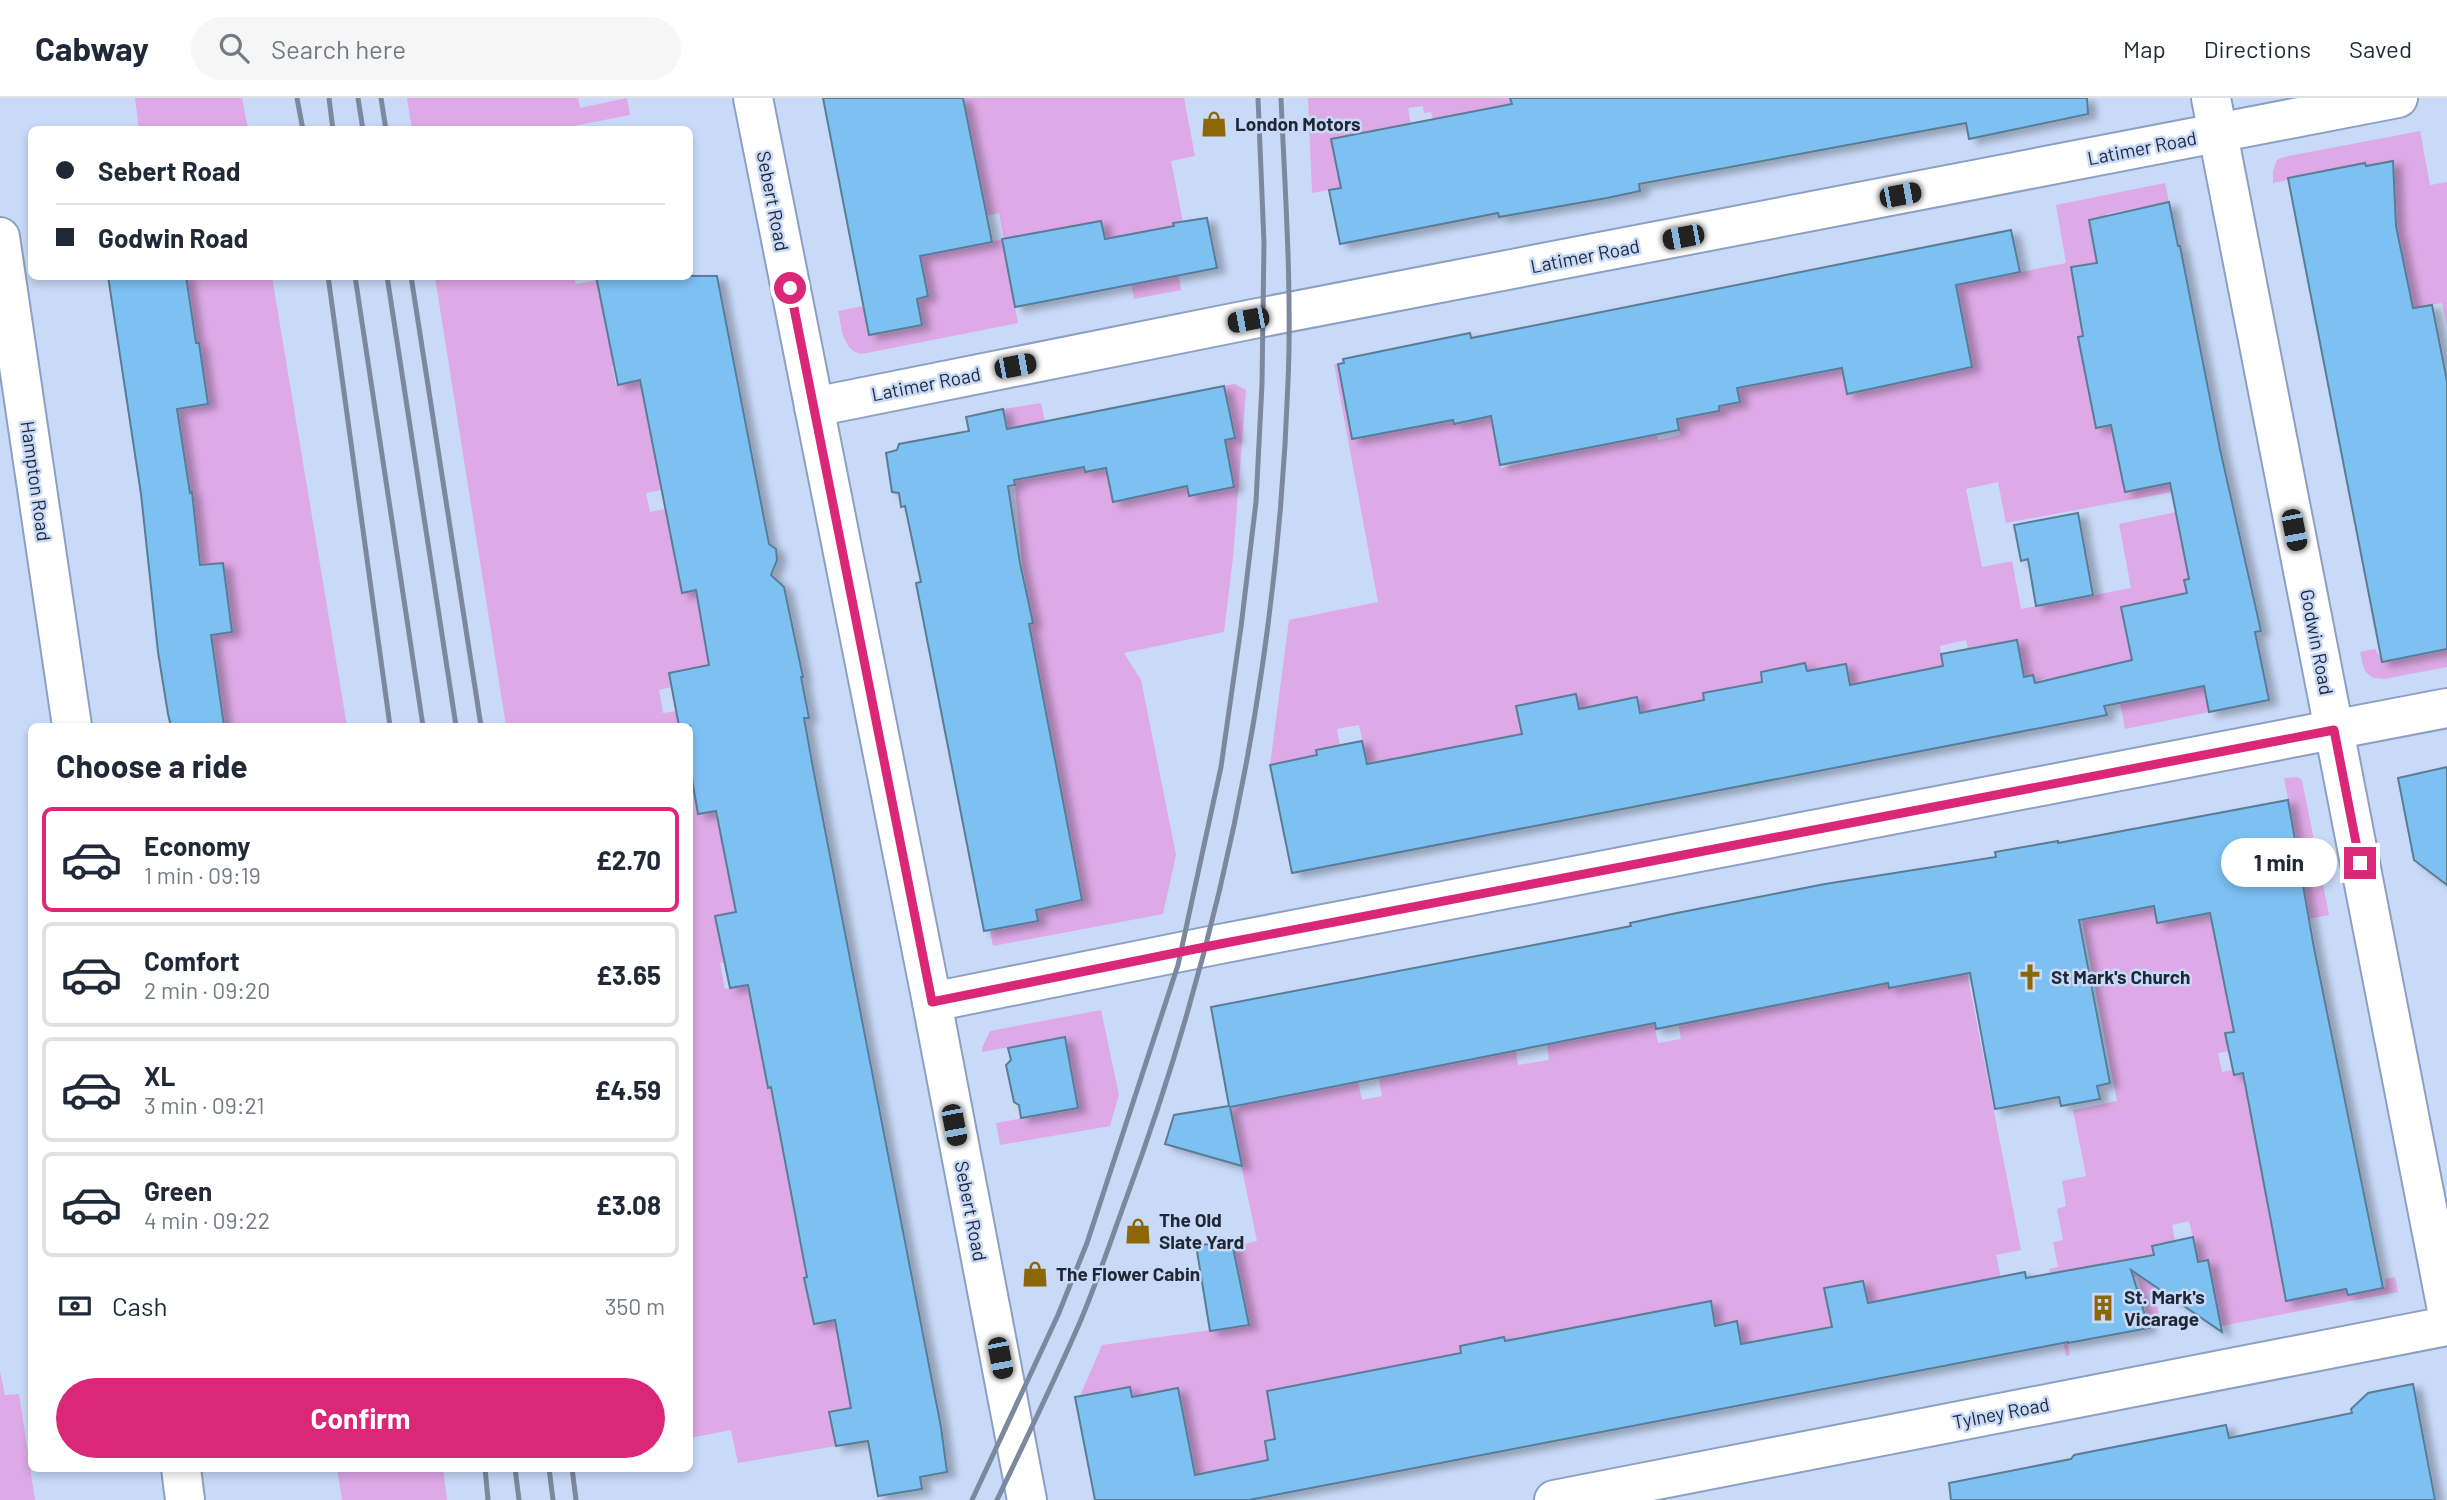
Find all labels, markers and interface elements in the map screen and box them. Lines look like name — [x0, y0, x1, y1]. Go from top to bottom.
search box — [191, 17, 681, 80]
text: Cabway — [35, 28, 149, 68]
icon: search — [215, 29, 253, 67]
text: Search here — [271, 33, 406, 64]
text: Map — [2123, 34, 2166, 63]
text: Directions — [2204, 34, 2311, 63]
text: Saved — [2349, 34, 2412, 63]
shop icon: London Motors — [1199, 109, 1229, 139]
place label: London Motors — [1235, 112, 1361, 135]
street label: Latimer Road — [2085, 126, 2198, 169]
street label: Sebert Road — [753, 149, 794, 253]
text: Sebert Road — [98, 155, 240, 186]
car — [1878, 181, 1923, 209]
text: Godwin Road — [98, 222, 248, 253]
car — [1661, 223, 1706, 251]
street label: Latimer Road — [1528, 234, 1641, 277]
route start — [774, 272, 806, 304]
car — [1226, 306, 1271, 334]
car — [993, 352, 1038, 380]
street label: Latimer Road — [869, 362, 982, 405]
street label: Hampton Road — [17, 419, 56, 543]
car — [2280, 507, 2309, 553]
street label: Godwin Road — [2296, 587, 2339, 697]
text: Choose a ride — [56, 746, 248, 784]
icon: car — [60, 828, 123, 891]
text: Economy — [144, 830, 250, 861]
callout: 1 min — [2220, 838, 2336, 888]
text: £2.70 — [596, 844, 661, 875]
route end — [2344, 847, 2376, 879]
text: 1 min — [2254, 848, 2304, 876]
text: 1 min · 09:19 — [144, 861, 261, 889]
icon: car — [60, 943, 123, 1006]
text: Comfort — [144, 945, 240, 976]
text: £3.65 — [596, 959, 661, 990]
church icon: St Mark's Church — [2015, 962, 2045, 992]
place label: St Mark's Church — [2051, 965, 2190, 988]
text: 2 min · 09:20 — [144, 976, 270, 1004]
icon: car — [60, 1058, 123, 1121]
text: XL — [144, 1060, 175, 1091]
text: £4.59 — [594, 1074, 661, 1105]
text: 3 min · 09:21 — [144, 1091, 265, 1119]
car — [940, 1102, 969, 1148]
street label: Sebert Road — [951, 1159, 992, 1263]
icon: car — [60, 1173, 123, 1236]
text: Green — [144, 1175, 212, 1206]
text: £3.08 — [596, 1189, 661, 1220]
text: 4 min · 09:22 — [144, 1206, 270, 1234]
place label: The Old Slate Yard — [1159, 1208, 1244, 1253]
shop icon: The Old Slate Yard — [1123, 1216, 1153, 1246]
shop icon: The Flower Cabin — [1020, 1259, 1050, 1289]
place label: The Flower Cabin — [1056, 1262, 1200, 1285]
place label: St. Mark's Vicarage — [2124, 1285, 2205, 1330]
icon: cash — [56, 1287, 94, 1325]
text: Cash — [112, 1290, 167, 1321]
text: 350 m — [605, 1292, 665, 1320]
building icon: St. Mark's Vicarage — [2088, 1293, 2118, 1323]
car — [986, 1335, 1015, 1381]
button: Confirm — [56, 1378, 665, 1458]
street label: Tylney Road — [1951, 1392, 2051, 1433]

